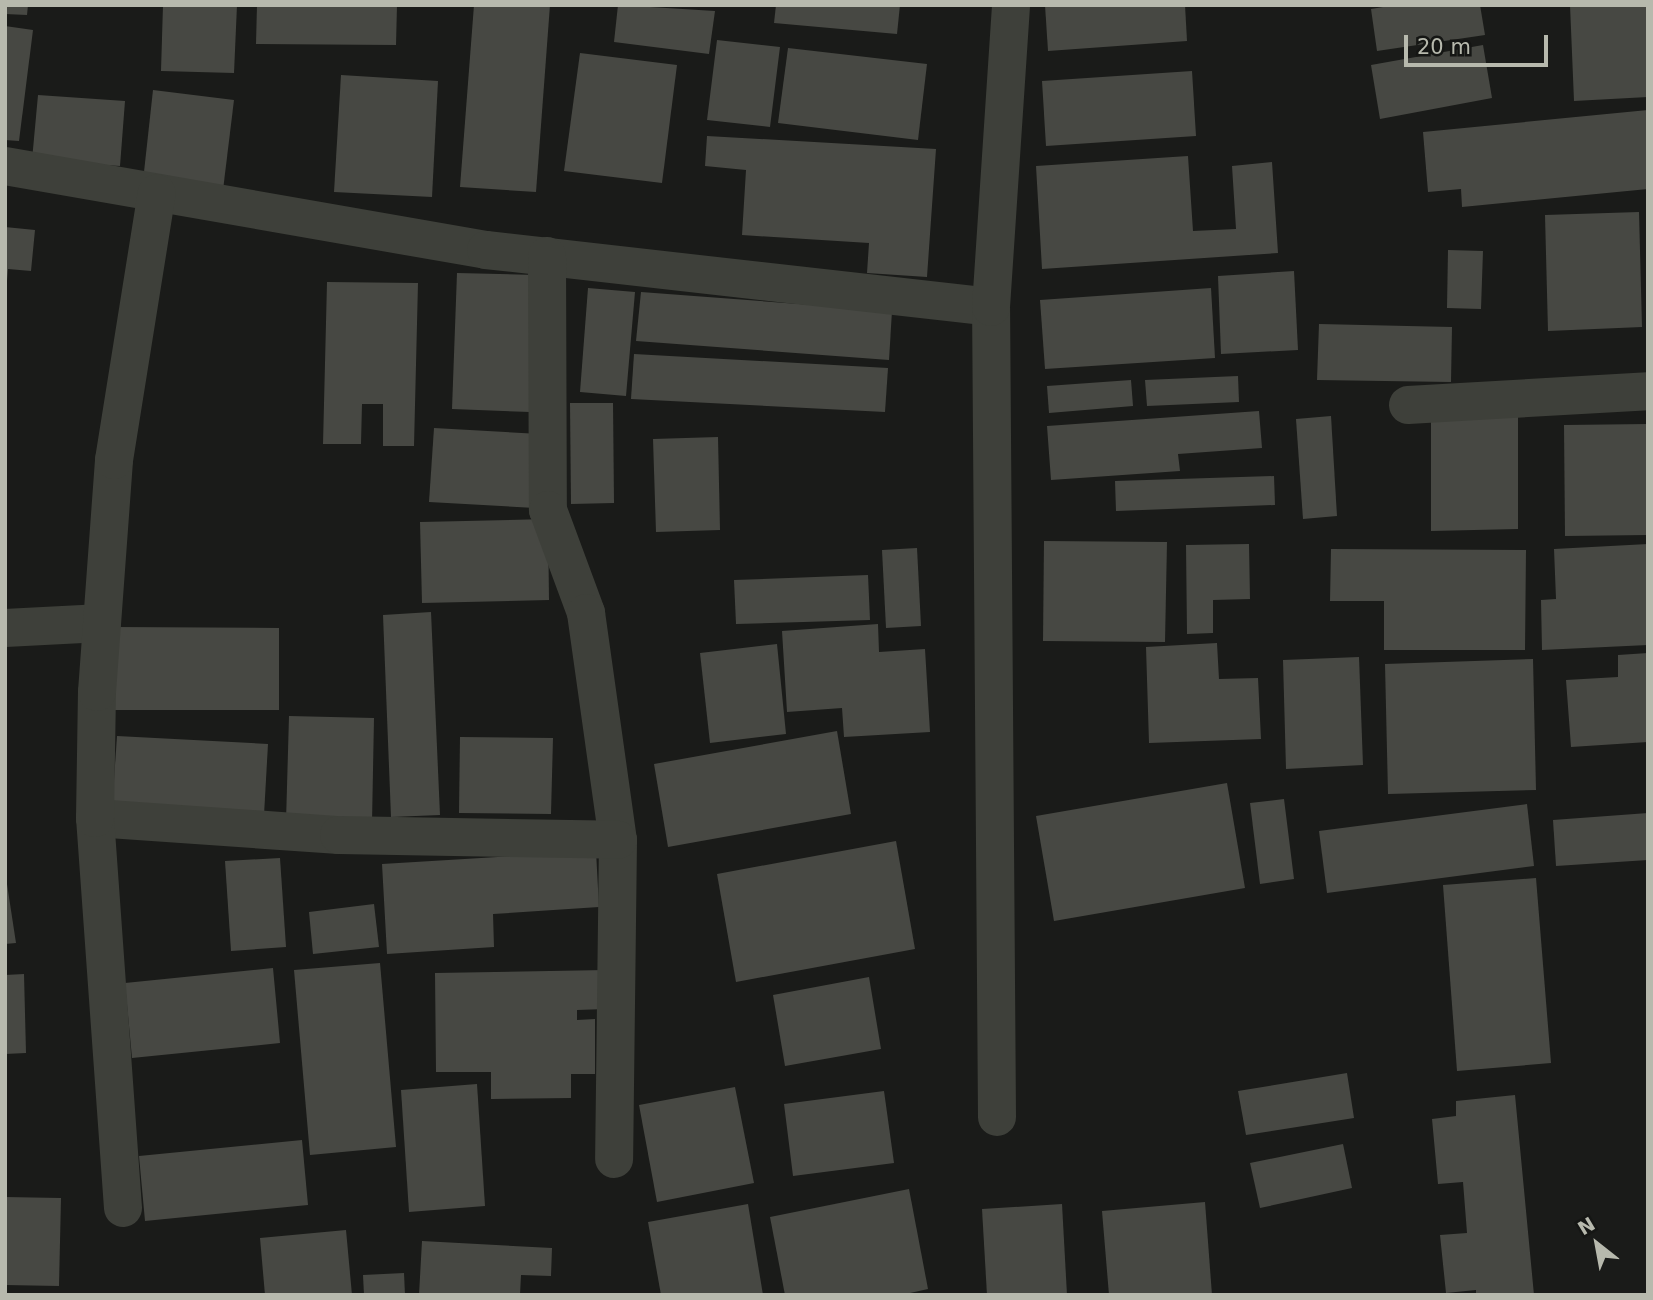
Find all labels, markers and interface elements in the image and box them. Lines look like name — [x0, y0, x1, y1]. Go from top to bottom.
scale bar — [1408, 21, 1552, 65]
text: 20 m — [1417, 35, 1471, 59]
north arrow — [1562, 1209, 1632, 1279]
text: N — [1574, 1212, 1599, 1240]

